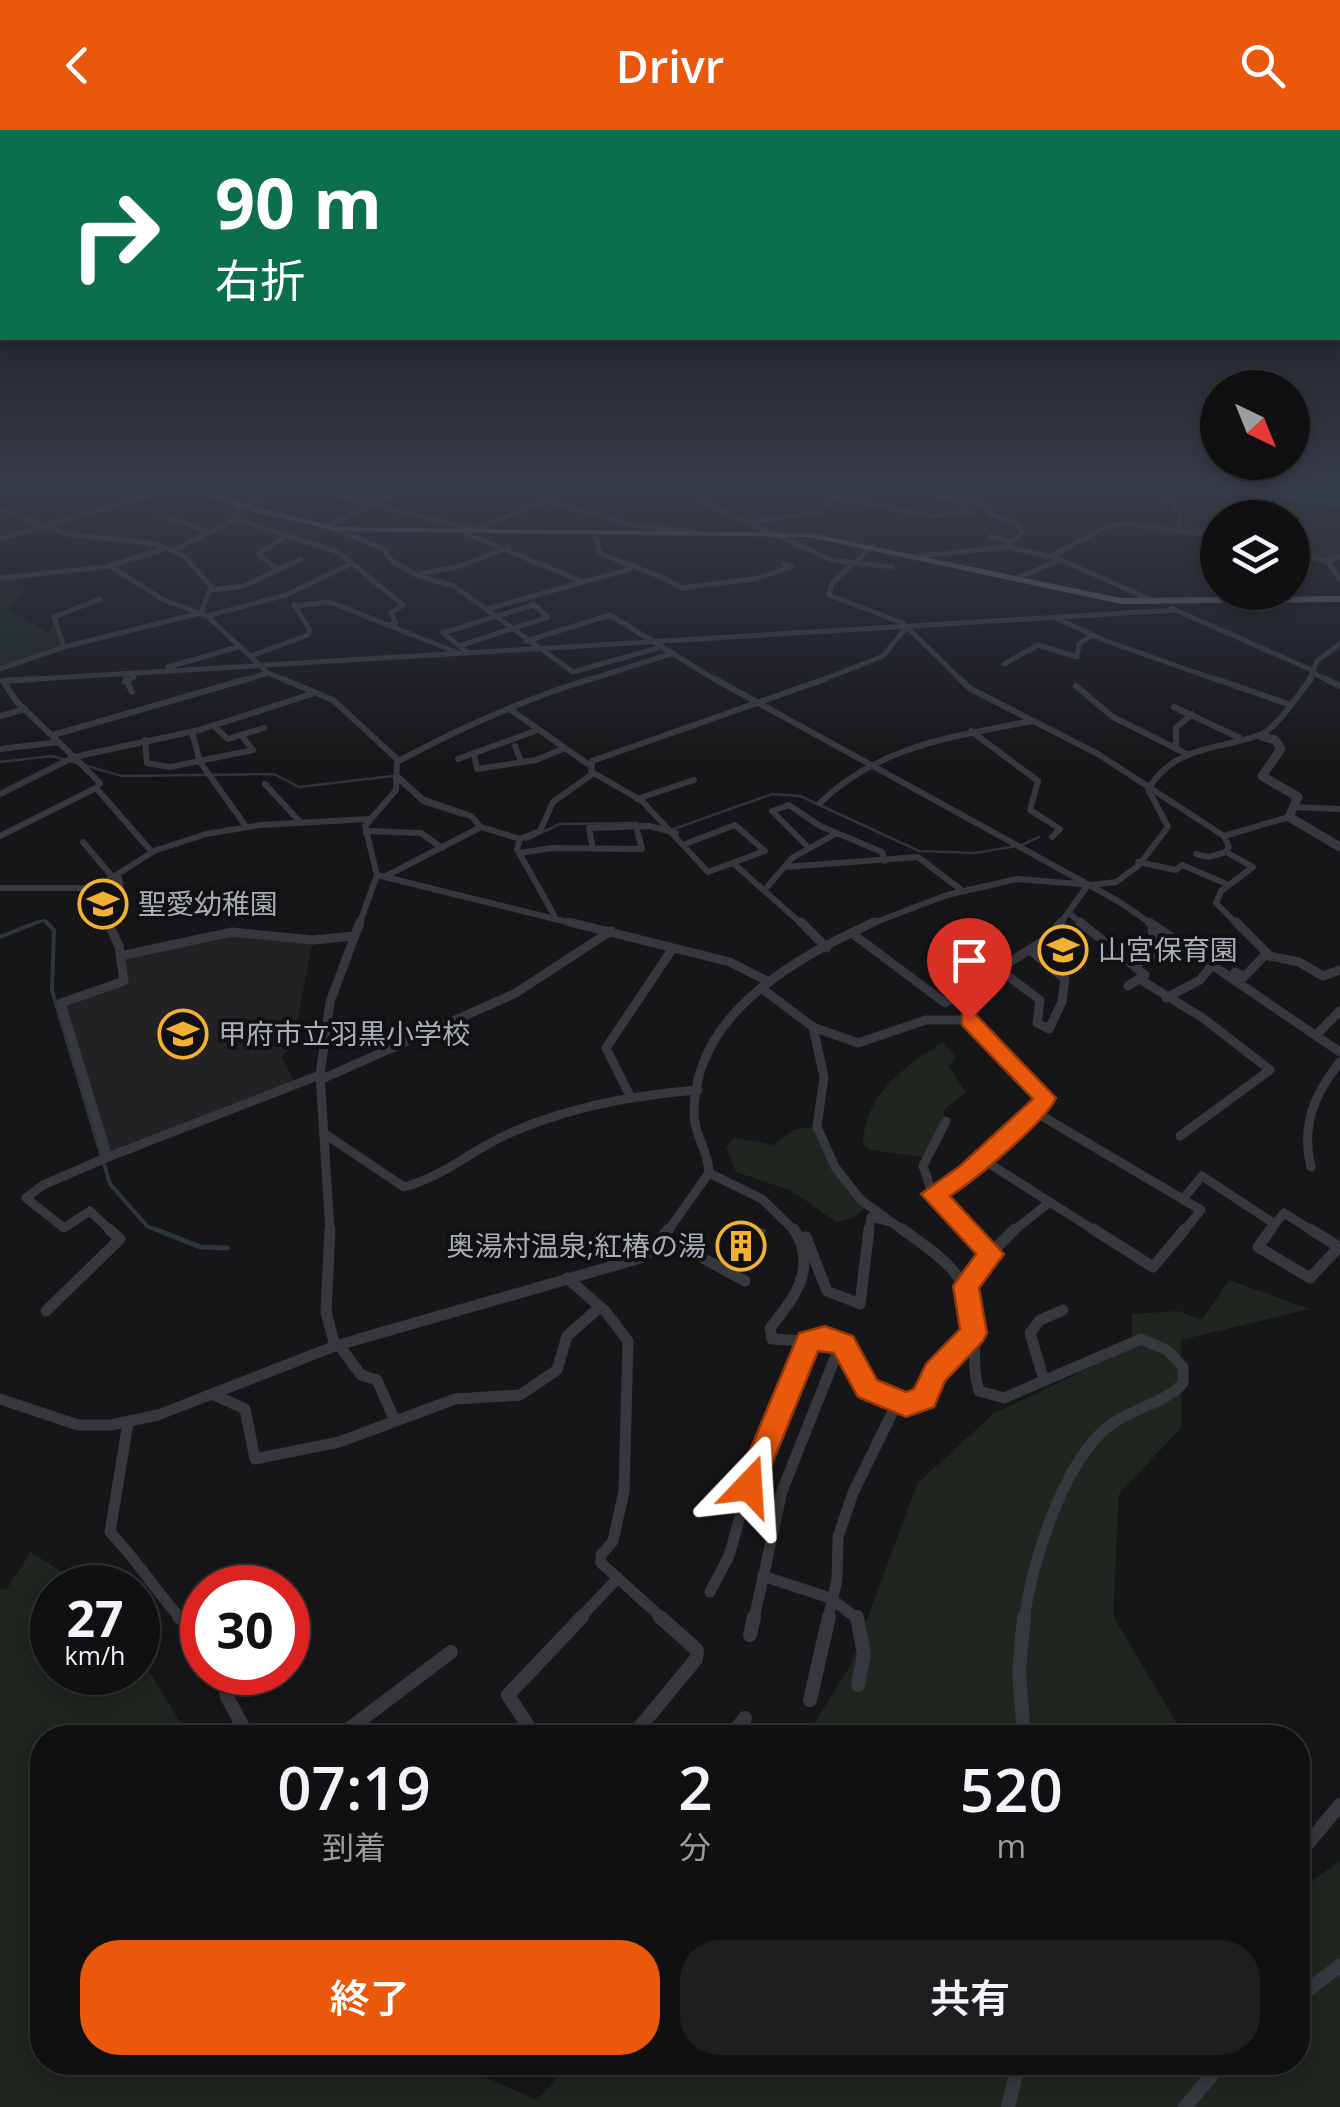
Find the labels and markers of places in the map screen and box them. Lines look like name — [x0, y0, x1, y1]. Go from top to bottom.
school or university icon: 聖愛幼稚園 — [77, 878, 129, 930]
place label: 聖愛幼稚園 — [138, 884, 278, 922]
pin — [927, 918, 1012, 1021]
school or university icon: 山宮保育園 — [1037, 924, 1089, 976]
place label: 山宮保育園 — [1098, 930, 1238, 968]
school or university icon: 甲府市立羽黒小学校 — [157, 1008, 209, 1060]
place label: 甲府市立羽黒小学校 — [218, 1014, 470, 1052]
building icon: 奥湯村温泉;紅椿の湯 — [715, 1220, 767, 1272]
place label: 奥湯村温泉;紅椿の湯 — [447, 1226, 706, 1264]

